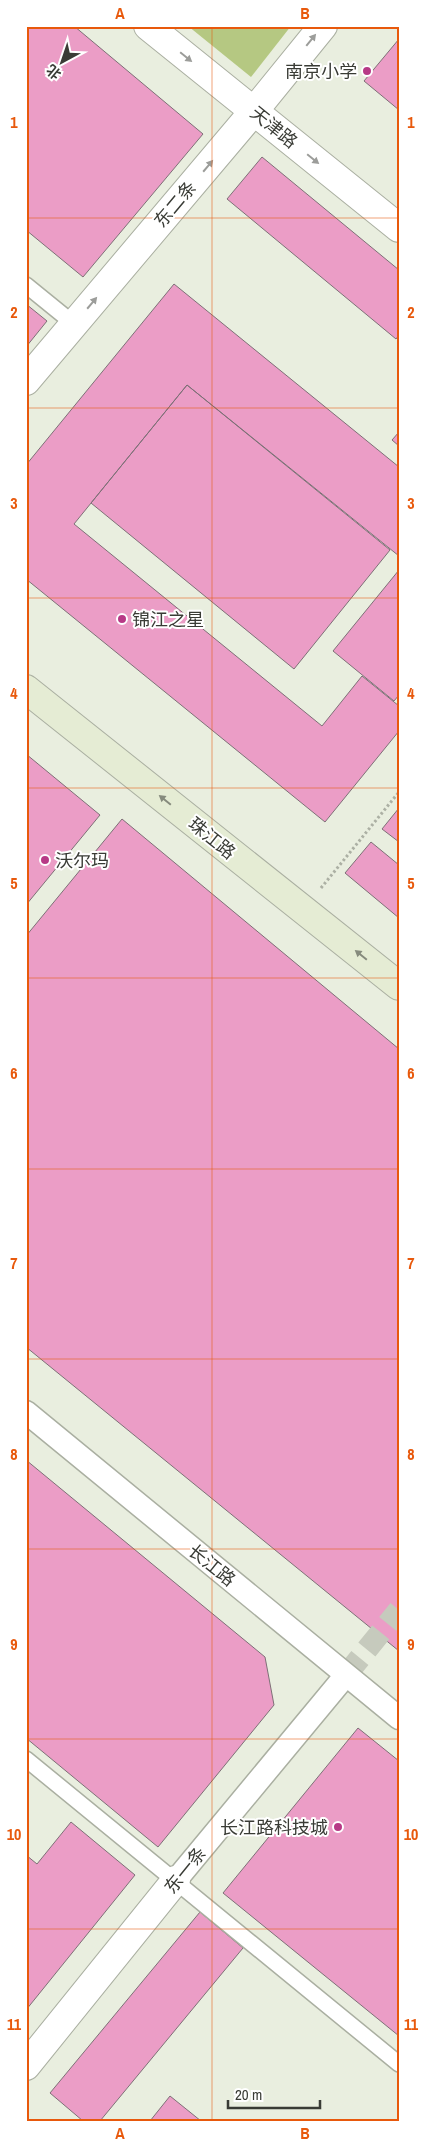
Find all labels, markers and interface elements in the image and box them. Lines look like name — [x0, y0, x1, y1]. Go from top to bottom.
text: A — [115, 2, 125, 24]
text: B — [300, 2, 310, 24]
one-way arrow — [306, 34, 317, 47]
north arrow — [38, 38, 88, 88]
one-way arrow — [180, 51, 193, 62]
place label: 南京小学 — [285, 59, 357, 84]
text: 北 — [42, 61, 65, 83]
marker: 南京小学 — [361, 65, 373, 77]
street label: 天津路 — [245, 100, 303, 154]
text: 1 — [10, 111, 18, 133]
text: 1 — [407, 111, 415, 133]
one-way arrow — [306, 153, 319, 164]
one-way arrow — [202, 159, 213, 172]
street label: 东二条 — [148, 175, 202, 233]
one-way arrow — [86, 297, 97, 310]
text: 2 — [10, 301, 18, 323]
text: 2 — [407, 301, 415, 323]
text: 3 — [10, 492, 18, 514]
text: 3 — [407, 492, 415, 514]
place label: 锦江之星 — [132, 607, 204, 632]
marker: 锦江之星 — [116, 613, 128, 625]
text: 4 — [10, 682, 18, 704]
text: 4 — [407, 682, 415, 704]
one-way arrow — [159, 794, 172, 805]
street label: 珠江路 — [183, 811, 241, 865]
place label: 沃尔玛 — [55, 848, 109, 873]
marker: 沃尔玛 — [39, 854, 51, 866]
text: 5 — [10, 872, 18, 894]
text: 5 — [407, 872, 415, 894]
one-way arrow — [354, 950, 367, 961]
text: 6 — [10, 1062, 18, 1084]
text: 6 — [407, 1062, 415, 1084]
text: 7 — [10, 1252, 18, 1274]
text: 7 — [407, 1252, 415, 1274]
text: 8 — [10, 1443, 18, 1465]
text: 8 — [407, 1443, 415, 1465]
street label: 长江路 — [183, 1538, 241, 1592]
text: 9 — [10, 1633, 18, 1655]
text: 9 — [407, 1633, 415, 1655]
place label: 长江路科技城 — [220, 1815, 328, 1840]
marker: 长江路科技城 — [332, 1821, 344, 1833]
text: 10 — [7, 1823, 21, 1845]
text: 10 — [404, 1823, 418, 1845]
street label: 东一条 — [158, 1841, 212, 1899]
text: 11 — [7, 2013, 22, 2035]
text: 11 — [404, 2013, 419, 2035]
scale bar — [228, 2077, 320, 2109]
text: 20 m — [235, 2084, 262, 2105]
text: A — [115, 2122, 125, 2144]
text: B — [300, 2122, 310, 2144]

